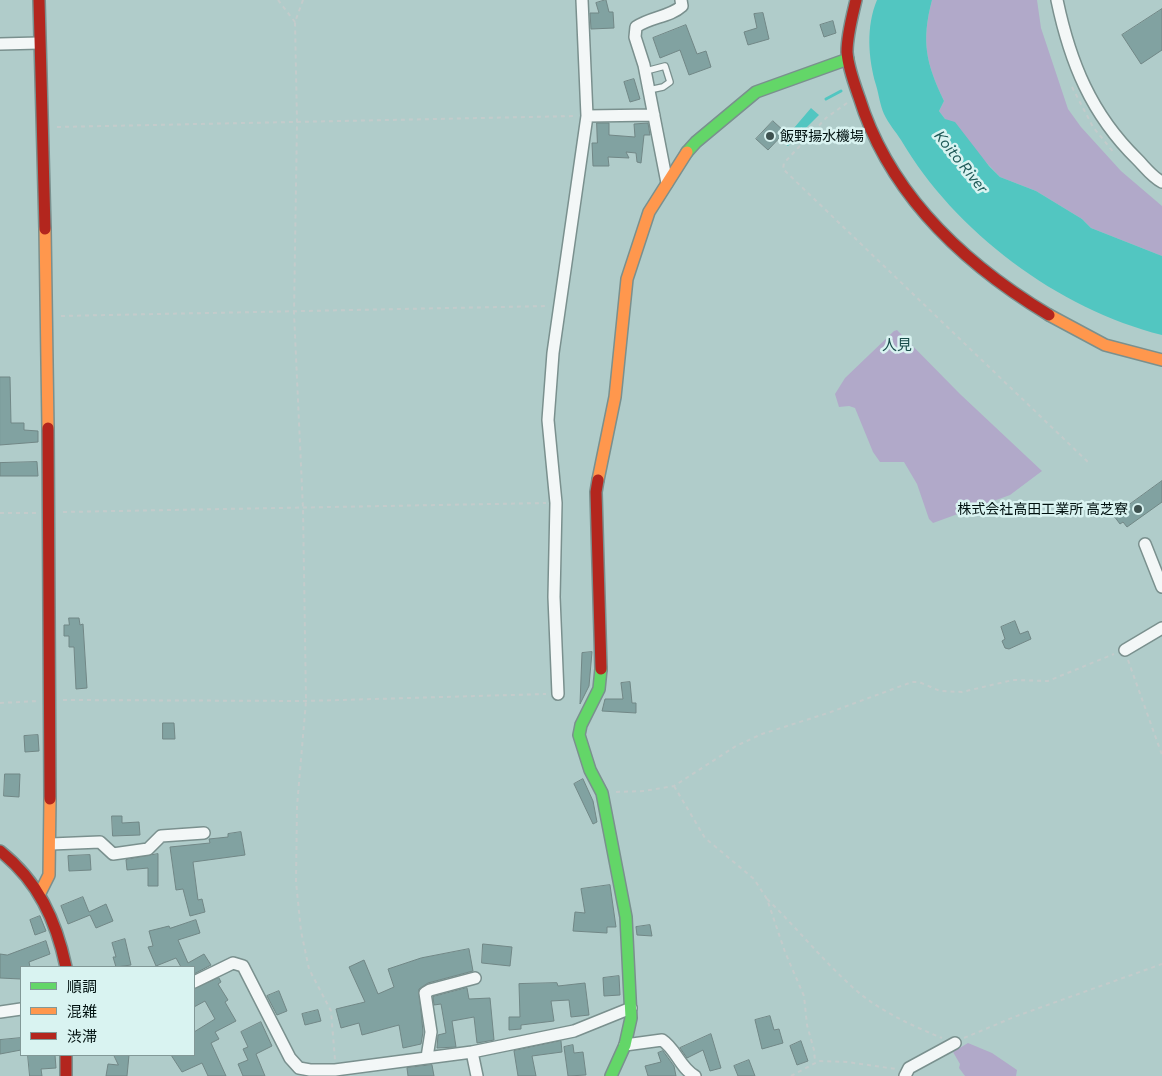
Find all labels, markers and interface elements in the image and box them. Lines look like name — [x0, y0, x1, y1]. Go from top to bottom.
water label: Koito River — [930, 127, 992, 197]
place label: 飯野揚水機場 — [780, 128, 864, 144]
marker: 飯野揚水機場 — [764, 130, 776, 142]
district label: 人見 — [882, 336, 912, 354]
place label: 株式会社高田工業所 高芝寮 — [957, 501, 1128, 517]
marker: 株式会社高田工業所 高芝寮 — [1132, 503, 1144, 515]
legend — [20, 966, 195, 1056]
text: 順調 — [67, 977, 97, 995]
text: 混雑 — [67, 1002, 97, 1020]
text: 渋滞 — [67, 1027, 97, 1045]

